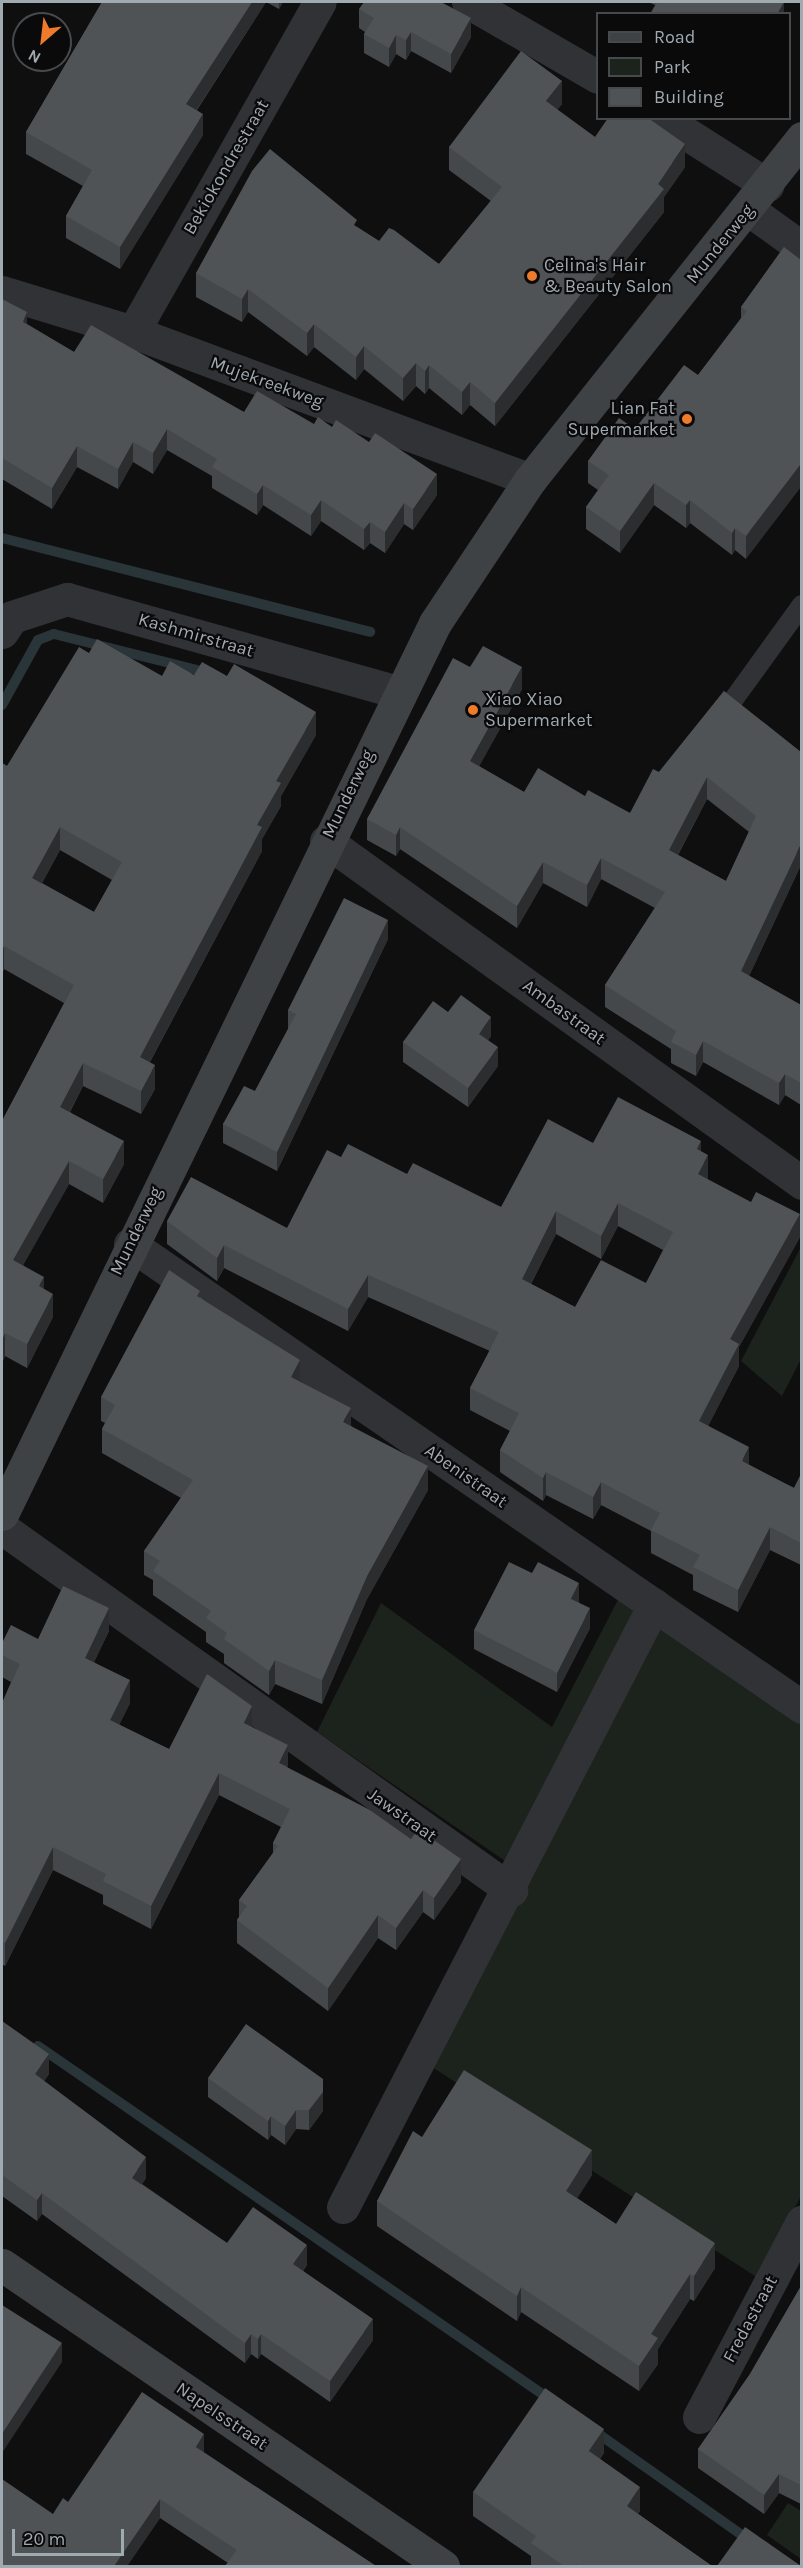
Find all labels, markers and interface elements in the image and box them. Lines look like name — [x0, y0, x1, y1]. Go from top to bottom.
north arrow — [12, 12, 72, 72]
legend — [596, 12, 791, 120]
text: Road — [654, 26, 695, 48]
text: N — [25, 45, 44, 68]
text: Park — [654, 56, 691, 78]
text: Building — [654, 86, 724, 108]
street label: Bekiokondrestraat — [179, 96, 273, 238]
street label: Munderweg — [681, 200, 759, 288]
place label: Celina's Hair & Beauty Salon — [544, 255, 672, 298]
marker: Celina's Hair & Beauty Salon — [525, 269, 539, 283]
street label: Mujekreekweg — [208, 352, 326, 412]
place label: Lian Fat Supermarket — [568, 398, 675, 440]
marker: Lian Fat Supermarket — [680, 412, 694, 426]
street label: Kashmirstraat — [136, 608, 256, 662]
place label: Xiao Xiao Supermarket — [485, 689, 592, 732]
marker: Xiao Xiao Supermarket — [466, 703, 480, 717]
street label: Munderweg — [317, 746, 379, 842]
street label: Ambastraat — [518, 975, 610, 1049]
street label: Munderweg — [105, 1183, 167, 1279]
street label: Abenistraat — [421, 1440, 511, 1512]
street label: Jawstraat — [363, 1783, 441, 1847]
street label: Fredastraat — [718, 2272, 782, 2366]
street label: Napelsstraat — [172, 2377, 272, 2455]
scale bar — [15, 2517, 128, 2555]
text: 20 m — [23, 2528, 65, 2550]

